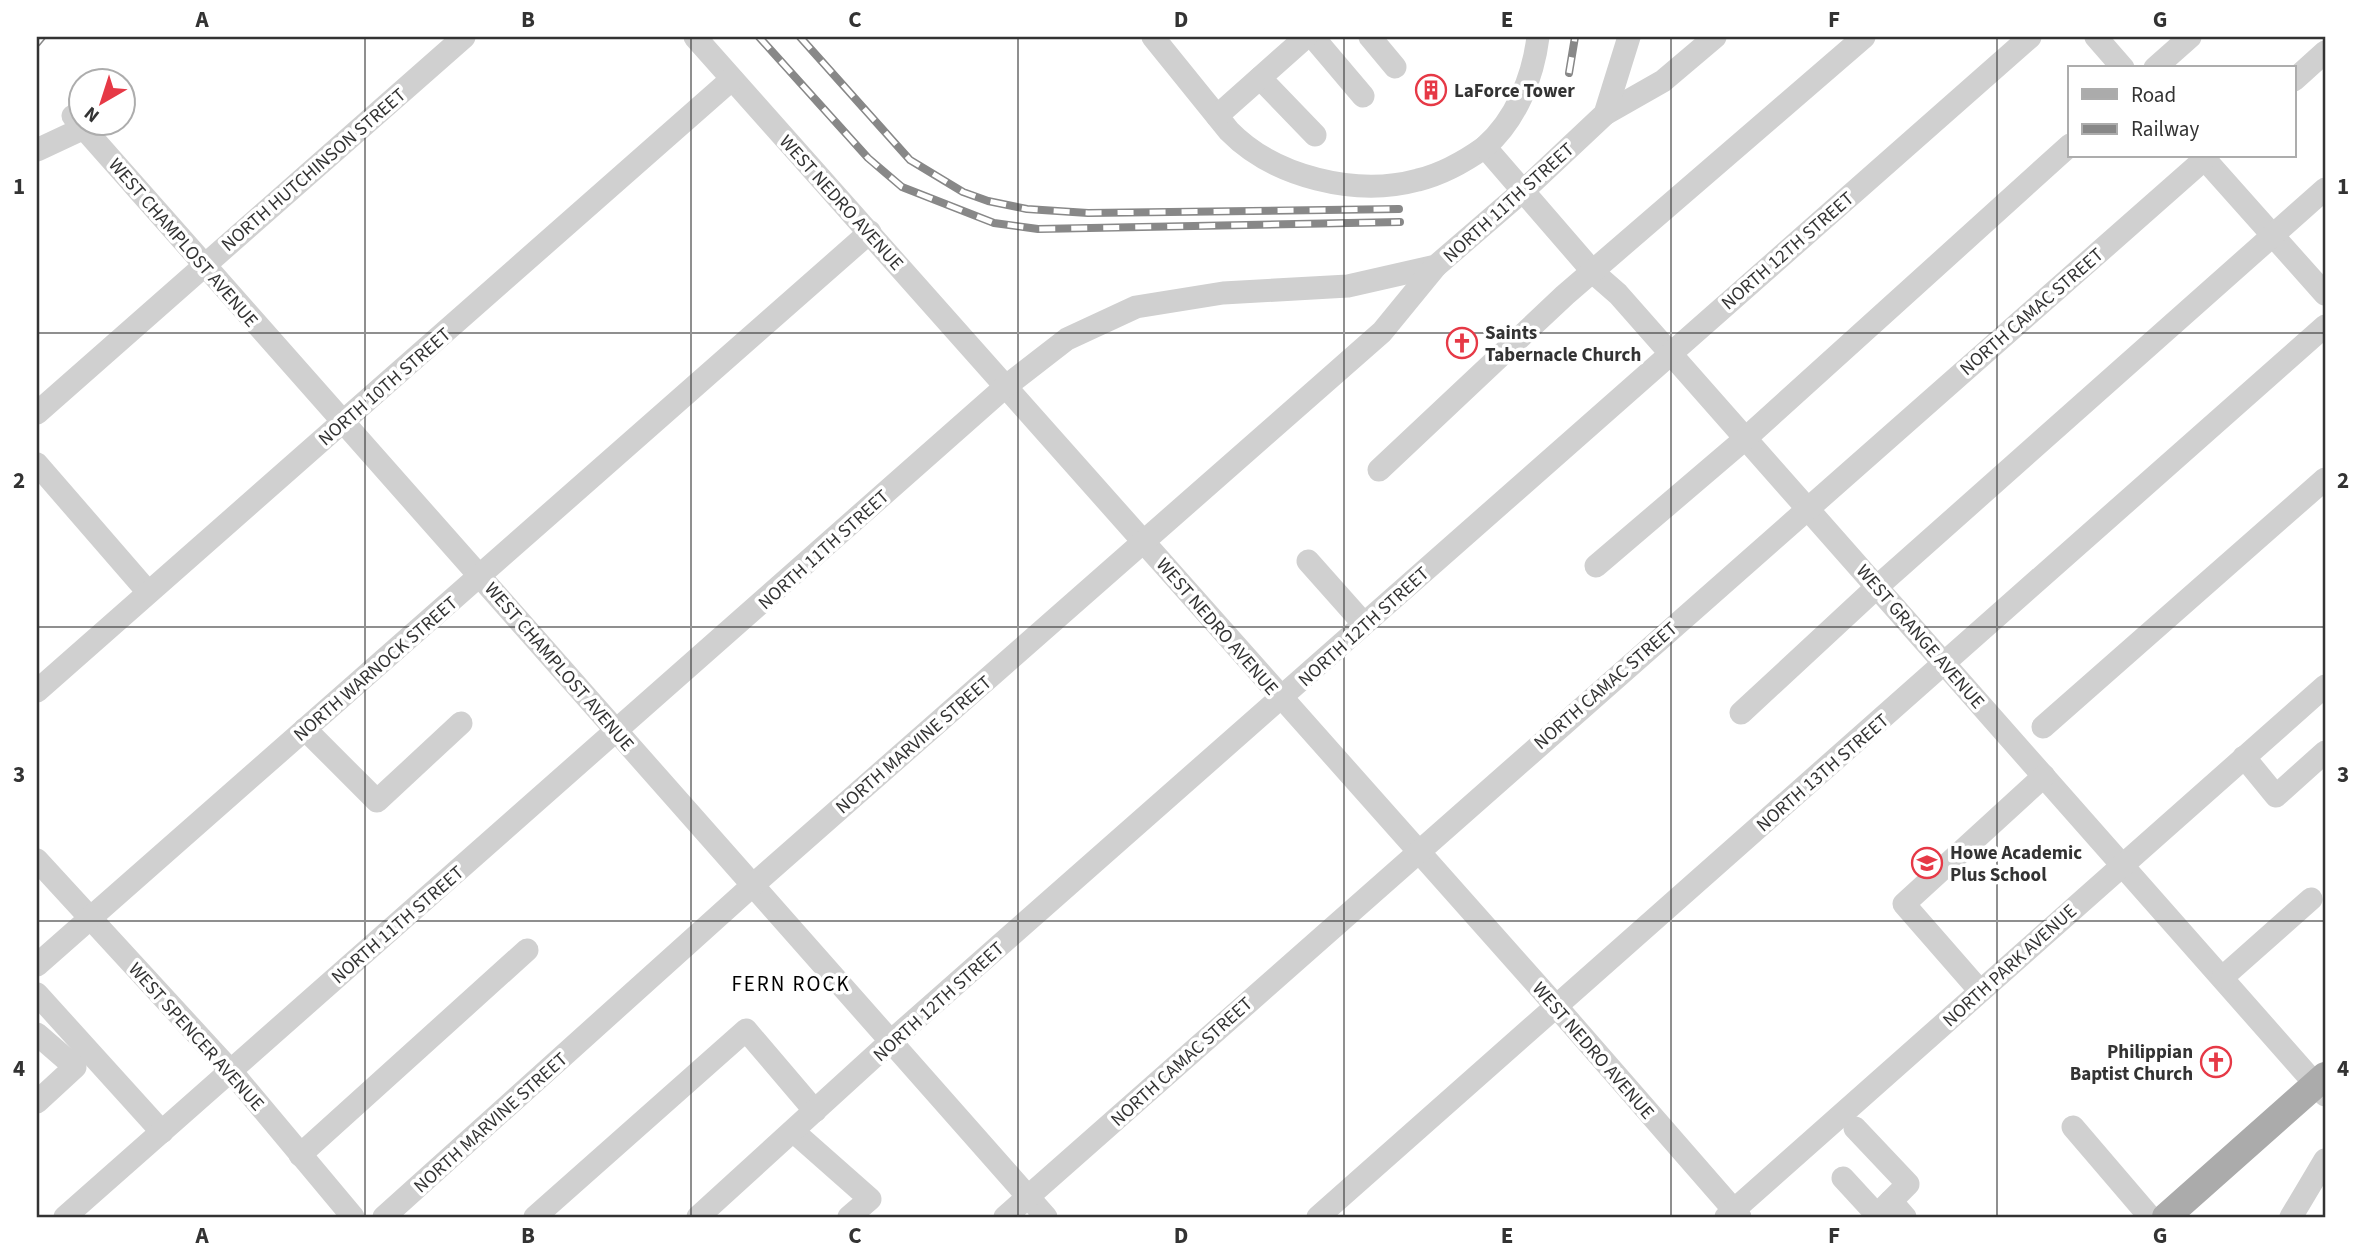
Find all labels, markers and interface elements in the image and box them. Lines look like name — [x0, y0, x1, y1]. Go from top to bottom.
text: A — [194, 3, 209, 36]
text: B — [521, 3, 535, 36]
text: C — [848, 3, 862, 36]
text: D — [1174, 3, 1188, 36]
text: E — [1501, 3, 1513, 36]
text: F — [1828, 3, 1840, 36]
text: G — [2153, 3, 2167, 36]
north arrow — [66, 66, 136, 136]
legend — [2068, 66, 2296, 158]
building icon: LaForce Tower — [1414, 73, 1448, 107]
place label: LaForce Tower — [1454, 78, 1575, 105]
text: Road — [2131, 80, 2176, 110]
street label: NORTH HUTCHINSON STREET — [216, 82, 412, 258]
text: N — [79, 100, 106, 129]
text: Railway — [2131, 114, 2199, 144]
street label: WEST NEDRO AVENUE — [773, 129, 909, 277]
street label: NORTH 11TH STREET — [1438, 137, 1580, 269]
street label: WEST CHAMPLOST AVENUE — [102, 152, 264, 333]
text: 1 — [13, 170, 25, 203]
text: 1 — [2337, 170, 2349, 203]
street label: NORTH 12TH STREET — [1716, 186, 1860, 316]
street label: NORTH CAMAC STREET — [1954, 242, 2110, 382]
place label: Saints Tabernacle Church — [1485, 320, 1641, 369]
street label: NORTH 10TH STREET — [313, 322, 457, 452]
church icon: Saints Tabernacle Church — [1445, 326, 1479, 360]
text: 2 — [13, 464, 25, 497]
text: 2 — [2337, 464, 2349, 497]
street label: NORTH 11TH STREET — [753, 484, 895, 616]
street label: WEST NEDRO AVENUE — [1149, 552, 1284, 702]
street label: WEST GRANGE AVENUE — [1849, 559, 1990, 715]
street label: NORTH 12TH STREET — [1293, 561, 1435, 693]
street label: WEST CHAMPLOST AVENUE — [478, 576, 640, 757]
street label: NORTH WARNOCK STREET — [288, 590, 464, 748]
street label: NORTH CAMAC STREET — [1528, 616, 1684, 756]
street label: NORTH MARVINE STREET — [830, 670, 998, 821]
street label: NORTH 13TH STREET — [1751, 708, 1895, 838]
text: 3 — [13, 758, 25, 791]
text: 3 — [2337, 758, 2349, 791]
place label: Howe Academic Plus School — [1950, 840, 2082, 889]
school or university icon: Howe Academic Plus School — [1910, 846, 1944, 880]
street label: NORTH 11TH STREET — [326, 860, 470, 990]
street label: NORTH PARK AVENUE — [1937, 899, 2083, 1034]
street label: NORTH 12TH STREET — [868, 936, 1010, 1068]
street label: WEST SPENCER AVENUE — [122, 957, 270, 1117]
district label: FERN ROCK — [731, 969, 851, 999]
street label: WEST NEDRO AVENUE — [1525, 976, 1660, 1126]
street label: NORTH CAMAC STREET — [1105, 991, 1259, 1133]
place label: Philippian Baptist Church — [2070, 1039, 2193, 1088]
church icon: Philippian Baptist Church — [2199, 1045, 2233, 1079]
street label: NORTH MARVINE STREET — [408, 1047, 574, 1200]
text: 4 — [13, 1052, 25, 1085]
text: 4 — [2337, 1052, 2349, 1085]
text: A — [194, 1219, 209, 1252]
text: B — [521, 1219, 535, 1252]
text: C — [848, 1219, 862, 1252]
text: D — [1174, 1219, 1188, 1252]
text: E — [1501, 1219, 1513, 1252]
text: F — [1828, 1219, 1840, 1252]
text: G — [2153, 1219, 2167, 1252]

